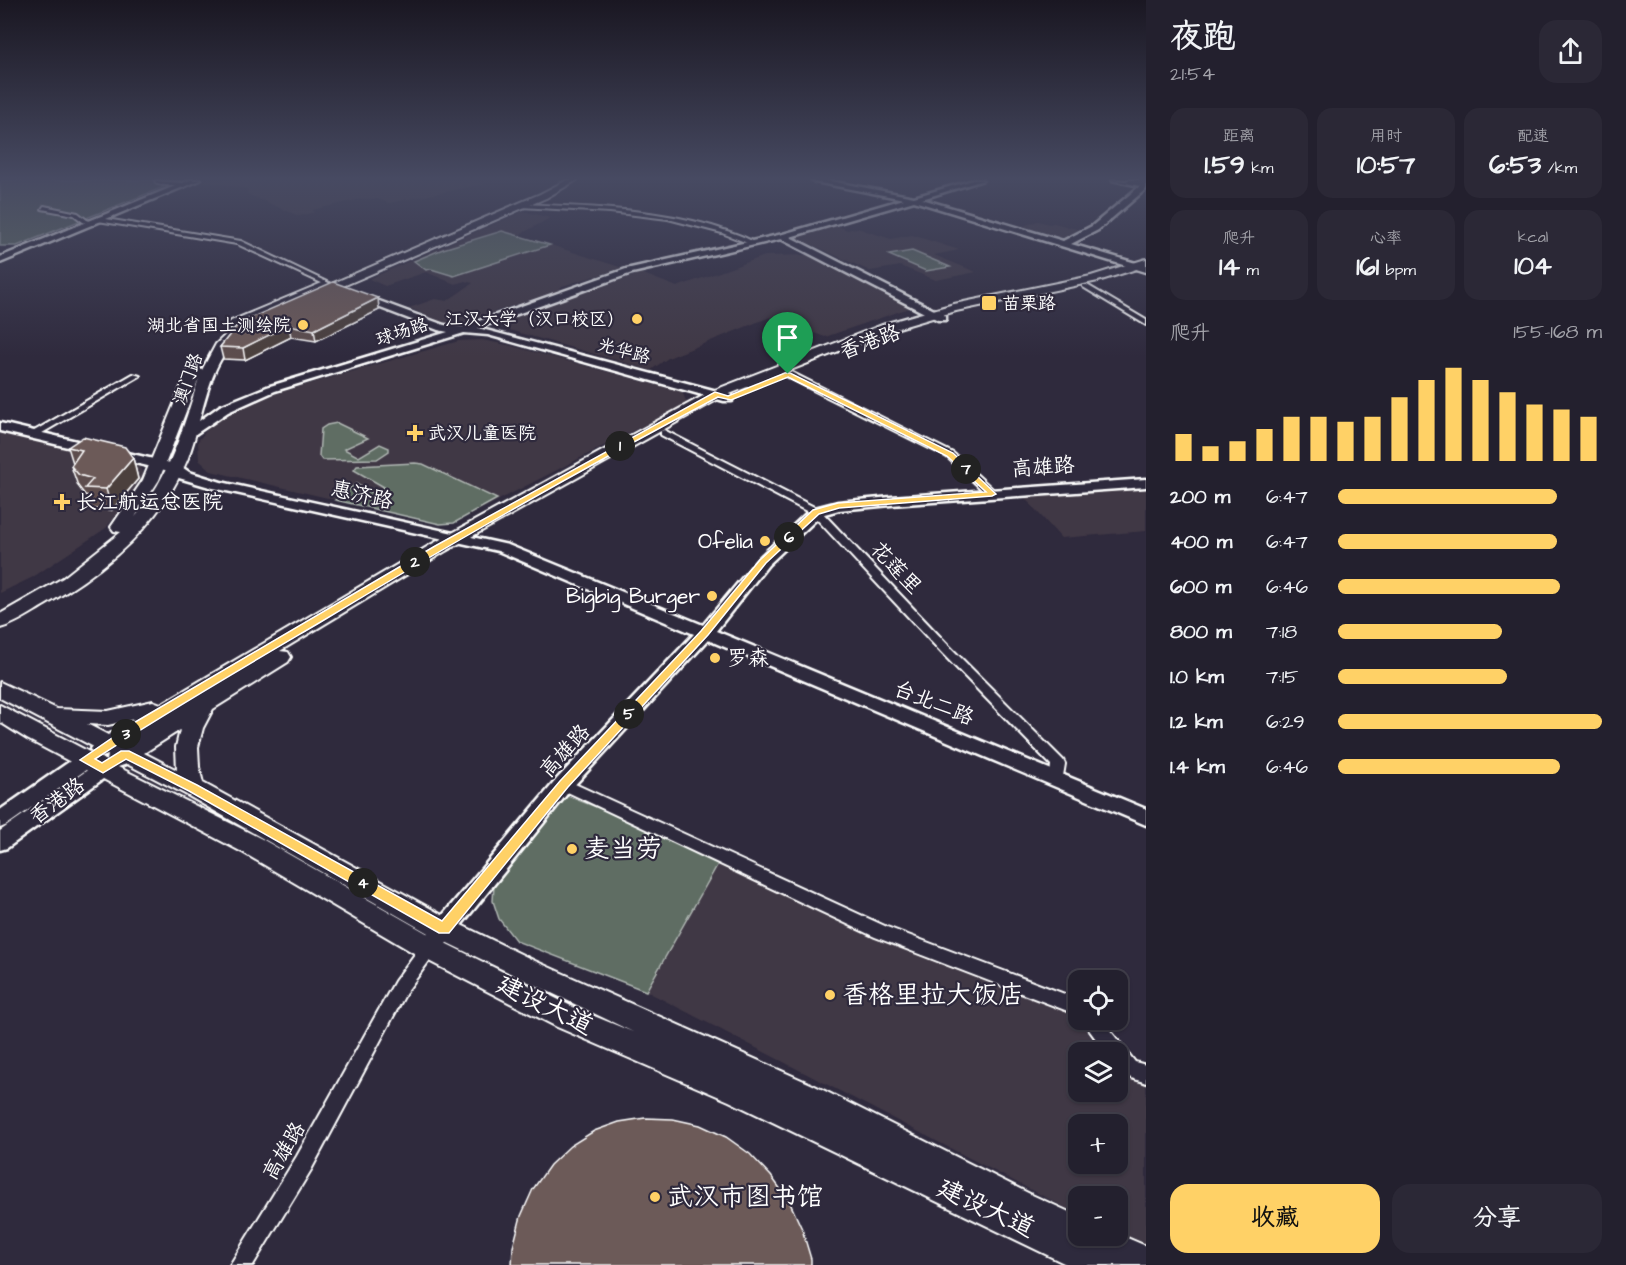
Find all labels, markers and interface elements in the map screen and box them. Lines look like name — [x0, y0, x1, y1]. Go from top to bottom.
text: 夜跑 — [1170, 14, 1236, 60]
button: share — [1539, 20, 1602, 83]
text: 21:54 — [1170, 60, 1215, 88]
text: 距离 — [1223, 125, 1255, 147]
text: 用时 — [1370, 125, 1402, 147]
text: 配速 — [1517, 125, 1549, 147]
text: 1.59 — [1205, 147, 1245, 183]
text: 10:57 — [1357, 147, 1415, 183]
text: 6:53 — [1489, 147, 1541, 183]
text: km — [1245, 157, 1273, 179]
text: /km — [1541, 157, 1577, 179]
text: kcal — [1518, 226, 1548, 248]
text: 爬升 — [1223, 227, 1255, 249]
text: 心率 — [1370, 227, 1402, 249]
text: 104 — [1514, 248, 1552, 284]
text: 14 — [1219, 249, 1240, 285]
text: 161 — [1356, 249, 1379, 285]
text: m — [1240, 259, 1259, 281]
text: bpm — [1379, 259, 1416, 281]
place label: 苗栗路 — [1002, 291, 1056, 316]
marker: 苗栗路 — [980, 294, 998, 312]
place label: 江汉大学（汉口校区） — [445, 307, 625, 332]
street label: 球场路 — [372, 312, 432, 352]
marker: 江汉大学（汉口校区） — [630, 312, 644, 326]
pin — [762, 312, 813, 374]
place label: 湖北省国土测绘院 — [147, 313, 291, 338]
marker: 湖北省国土测绘院 — [296, 318, 310, 332]
street label: 香港路 — [835, 318, 905, 366]
text: 155–168 m — [1513, 318, 1602, 346]
text: 爬升 — [1170, 319, 1210, 347]
icon: arrive — [771, 321, 804, 354]
street label: 光华路 — [595, 332, 653, 370]
street label: 澳门路 — [167, 349, 209, 409]
place label: 武汉儿童医院 — [428, 421, 536, 446]
marker: 武汉儿童医院 — [406, 424, 424, 442]
pin: 1 — [605, 431, 635, 461]
text: 1 — [619, 435, 621, 457]
street label: 高雄路 — [1011, 450, 1075, 484]
pin: 7 — [951, 454, 981, 484]
text: 7 — [961, 458, 971, 480]
street label: 惠济路 — [328, 474, 396, 516]
text: 200 m — [1170, 483, 1230, 511]
text: 6:47 — [1266, 483, 1308, 511]
place label: 长江航运总医院 — [76, 488, 223, 517]
marker: 长江航运总医院 — [53, 493, 71, 511]
pin: 6 — [774, 522, 804, 552]
text: 6 — [784, 526, 794, 548]
place label: Ofelia — [698, 527, 753, 556]
text: 400 m — [1170, 528, 1232, 556]
text: 6:47 — [1266, 528, 1308, 556]
marker: Ofelia — [758, 534, 772, 548]
street label: 花莲里 — [864, 535, 928, 601]
pin: 2 — [400, 547, 430, 577]
text: 2 — [410, 551, 420, 573]
text: 600 m — [1170, 573, 1231, 601]
text: 6:46 — [1266, 573, 1308, 601]
place label: Bigbig Burger — [566, 582, 700, 613]
marker: Bigbig Burger — [705, 589, 719, 603]
text: 800 m — [1170, 618, 1232, 646]
text: 7:18 — [1266, 618, 1297, 646]
place label: 罗森 — [727, 644, 769, 673]
marker: 罗森 — [708, 651, 722, 665]
text: 1.0 km — [1170, 663, 1224, 691]
text: 7:15 — [1266, 663, 1298, 691]
street label: 台北二路 — [890, 674, 978, 732]
pin: 5 — [614, 699, 644, 729]
text: 5 — [623, 703, 635, 725]
text: 1.2 km — [1170, 708, 1223, 736]
text: 6:29 — [1266, 708, 1305, 736]
street label: 高雄路 — [533, 718, 597, 784]
pin: 3 — [111, 719, 141, 749]
text: 3 — [122, 723, 130, 745]
text: 1.4 km — [1170, 753, 1225, 781]
text: 6:46 — [1266, 753, 1308, 781]
street label: 香港路 — [23, 771, 91, 831]
place label: 麦当劳 — [584, 831, 662, 867]
marker: 麦当劳 — [565, 842, 579, 856]
pin: 4 — [348, 868, 378, 898]
text: 4 — [358, 872, 368, 894]
street label: 建设大道 — [490, 966, 600, 1044]
map controls — [1068, 970, 1128, 1246]
button: locate — [1068, 970, 1128, 1030]
place label: 香格里拉大饭店 — [842, 977, 1024, 1013]
marker: 香格里拉大饭店 — [823, 988, 837, 1002]
button: layers — [1068, 1042, 1128, 1102]
button: + — [1068, 1114, 1128, 1174]
street label: 高雄路 — [256, 1116, 312, 1186]
street label: 建设大道 — [931, 1170, 1041, 1246]
place label: 武汉市图书馆 — [667, 1179, 823, 1215]
button: 收藏 — [1170, 1184, 1380, 1253]
button: 分享 — [1392, 1184, 1602, 1253]
button: − — [1068, 1186, 1128, 1246]
marker: 武汉市图书馆 — [648, 1190, 662, 1204]

